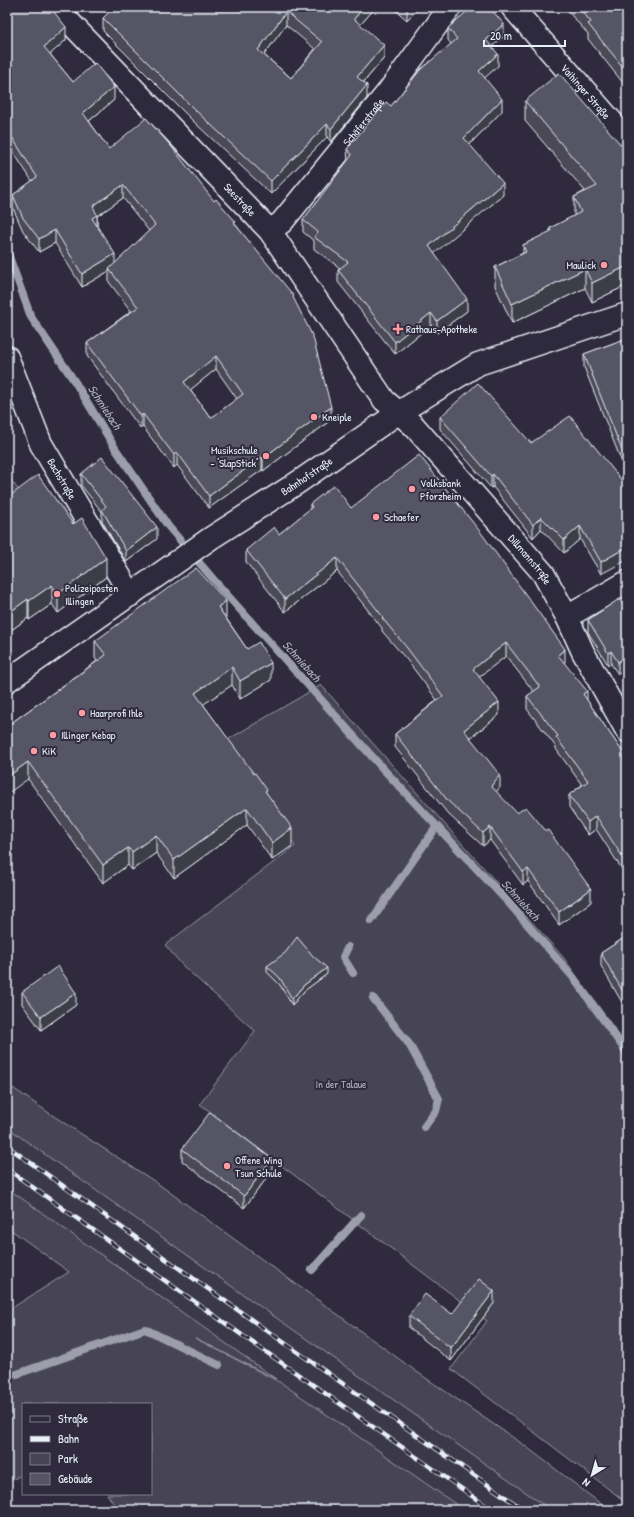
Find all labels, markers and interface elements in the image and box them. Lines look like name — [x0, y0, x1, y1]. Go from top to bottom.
scale bar — [484, 22, 565, 48]
text: 20 m — [490, 27, 512, 44]
street label: Vaihinger Straße — [558, 61, 614, 122]
street label: Schäferstraße — [340, 95, 388, 149]
street label: Seestraße — [221, 180, 259, 220]
place label: Maulick — [567, 258, 596, 272]
marker: Maulick — [599, 260, 609, 270]
place label: Rathaus-Apotheke — [406, 322, 478, 336]
marker: Rathaus-Apotheke — [393, 324, 403, 334]
water label: Schmiebach — [84, 381, 126, 433]
place label: Kneiple — [322, 410, 352, 424]
marker: Kneiple — [309, 412, 319, 422]
place label: Musikschule - 'SlapStick' — [210, 443, 259, 470]
marker: Musikschule - 'SlapStick' — [261, 451, 271, 461]
street label: Bahnhofstraße — [278, 453, 336, 499]
street label: Bachstraße — [44, 456, 80, 503]
place label: Volksbank Pforzheim — [420, 476, 462, 503]
marker: Volksbank Pforzheim — [407, 484, 417, 494]
place label: Schaefer — [384, 510, 420, 524]
marker: Schaefer — [371, 512, 381, 522]
street label: Dillmannstraße — [505, 531, 555, 587]
place label: Polizeiposten Illingen — [65, 581, 118, 608]
marker: Polizeiposten Illingen — [52, 589, 62, 599]
water label: Schmiebach — [279, 637, 326, 686]
place label: Haarprofi Ihle — [90, 706, 143, 720]
marker: Haarprofi Ihle — [77, 708, 87, 718]
place label: Illinger Kebap — [61, 728, 116, 742]
marker: Illinger Kebap — [48, 730, 58, 740]
place label: KiK — [42, 744, 56, 758]
marker: KiK — [29, 746, 39, 756]
water label: Schmiebach — [498, 876, 545, 925]
park label: In der Talaue — [316, 1077, 367, 1091]
place label: Offene Wing Tsun Schule — [235, 1153, 283, 1180]
marker: Offene Wing Tsun Schule — [222, 1161, 232, 1171]
legend — [22, 1403, 152, 1495]
text: Straße — [58, 1410, 88, 1427]
text: Bahn — [58, 1430, 79, 1447]
text: Park — [58, 1450, 78, 1467]
north arrow — [572, 1455, 612, 1495]
text: Gebäude — [58, 1470, 93, 1487]
text: N — [579, 1476, 593, 1490]

